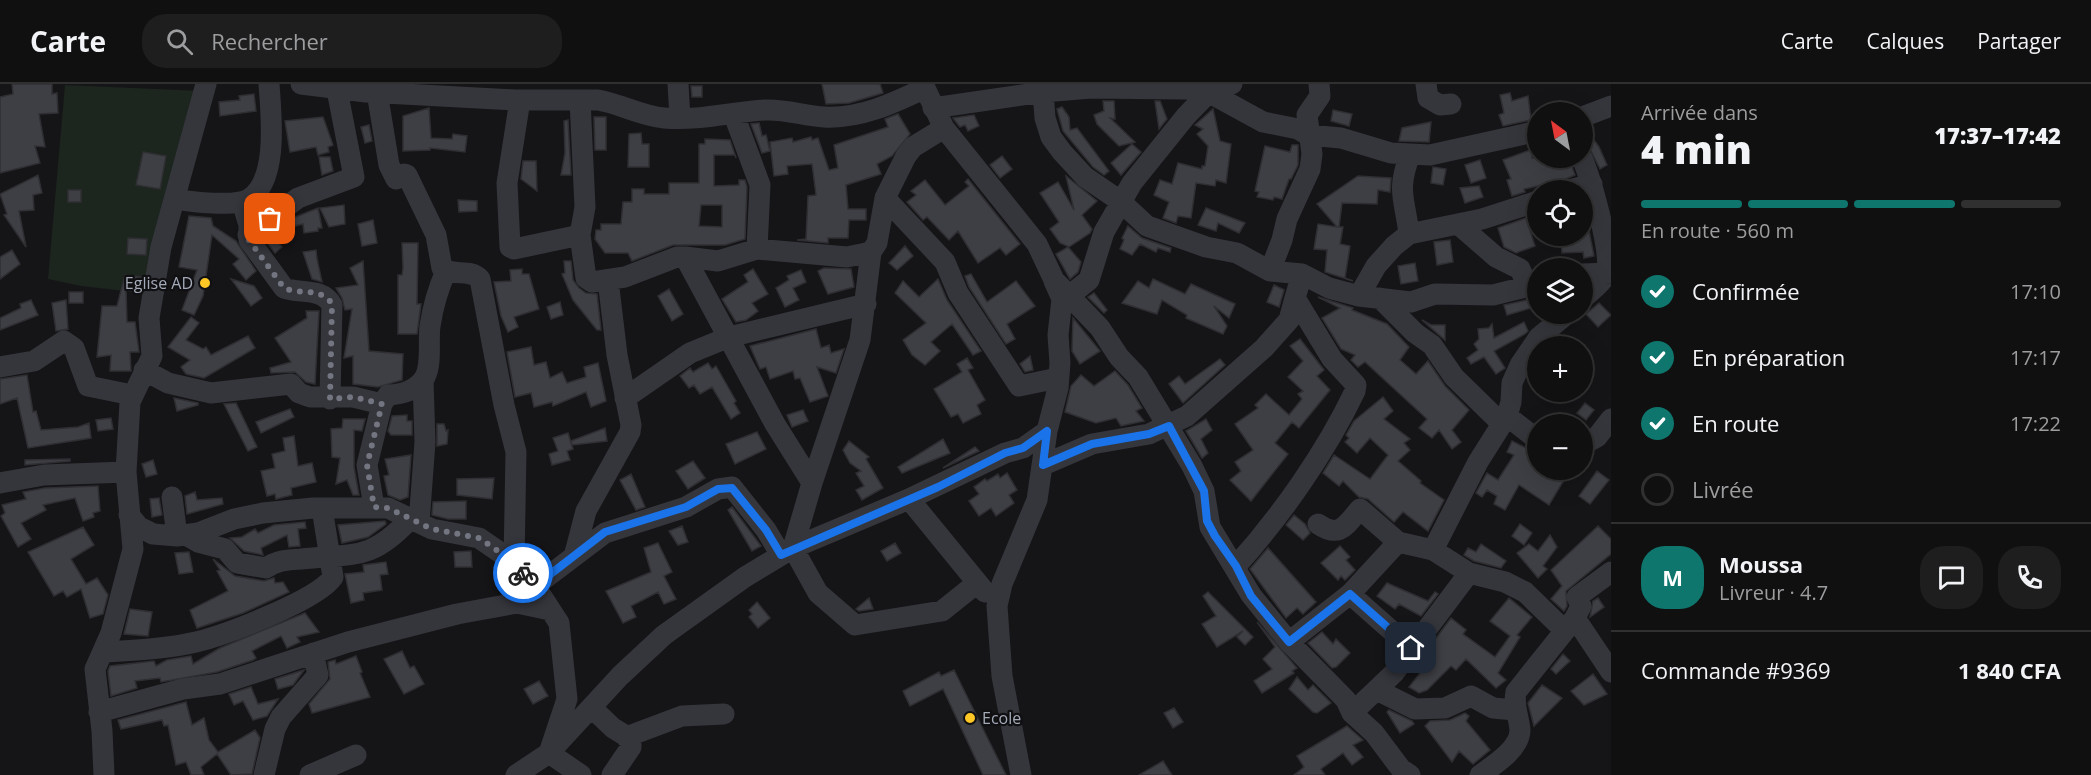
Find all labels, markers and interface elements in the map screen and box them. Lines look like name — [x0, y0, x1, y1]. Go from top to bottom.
search box — [142, 14, 562, 68]
text: Carte — [30, 22, 106, 60]
icon: search — [163, 25, 196, 58]
text: Rechercher — [211, 26, 328, 56]
text: Carte — [1781, 27, 1833, 55]
text: Calques — [1866, 27, 1944, 55]
text: Partager — [1977, 27, 2061, 55]
text: Arrivée dans — [1641, 99, 1758, 126]
north arrow — [1527, 102, 1593, 168]
map controls — [1527, 102, 1593, 480]
text: 17:37–17:42 — [1934, 120, 2061, 150]
text: 4 min — [1641, 122, 1752, 175]
button: locate — [1527, 180, 1593, 246]
pin — [244, 193, 295, 244]
icon: bag — [253, 202, 286, 235]
text: En route · 560 m — [1641, 217, 1794, 244]
button: layers — [1527, 258, 1593, 324]
place label: Eglise AD — [125, 272, 193, 294]
icon: check — [1641, 275, 1674, 308]
marker: Eglise AD — [198, 276, 212, 290]
text: Confirmée — [1692, 276, 1800, 306]
text: 17:10 — [2010, 278, 2061, 305]
button: + — [1527, 336, 1593, 402]
icon: check — [1641, 341, 1674, 374]
text: En préparation — [1692, 342, 1845, 372]
text: 17:17 — [2010, 344, 2061, 371]
icon: check — [1641, 407, 1674, 440]
text: En route — [1692, 408, 1779, 438]
text: 17:22 — [2010, 410, 2061, 437]
button: − — [1527, 414, 1593, 480]
text: Livrée — [1692, 474, 1754, 504]
courier — [493, 543, 553, 603]
button: chat — [1920, 546, 1983, 609]
button: phone — [1998, 546, 2061, 609]
text: Moussa — [1719, 549, 1803, 579]
icon: bike — [507, 557, 540, 590]
text: M — [1662, 562, 1683, 592]
text: Livreur · 4.7 — [1719, 579, 1828, 606]
pin — [1385, 622, 1436, 673]
icon: home — [1394, 631, 1427, 664]
text: Commande #9369 — [1641, 655, 1831, 685]
text: 1 840 CFA — [1958, 655, 2061, 685]
place label: Ecole — [982, 707, 1021, 729]
marker: Ecole — [963, 711, 977, 725]

